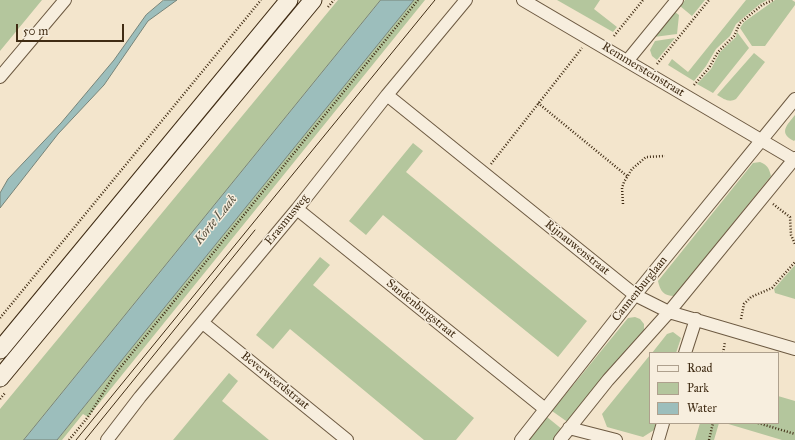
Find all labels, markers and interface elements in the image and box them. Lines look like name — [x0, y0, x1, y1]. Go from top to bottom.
scale bar — [18, 16, 126, 42]
text: 50 m — [23, 24, 48, 38]
street label: Remmersteinstraat — [599, 40, 687, 100]
water label: Korte Laak — [191, 192, 241, 248]
street label: Erasmusweg — [262, 192, 312, 248]
street label: Rijnauwenstraat — [542, 217, 612, 279]
street label: Cannenburglaan — [609, 253, 671, 325]
street label: Sandenburgstraat — [383, 276, 459, 342]
street label: Beverweerdstraat — [238, 349, 312, 413]
legend — [649, 352, 779, 424]
text: Road — [687, 361, 713, 375]
text: Park — [687, 381, 709, 395]
text: Water — [687, 401, 717, 415]

